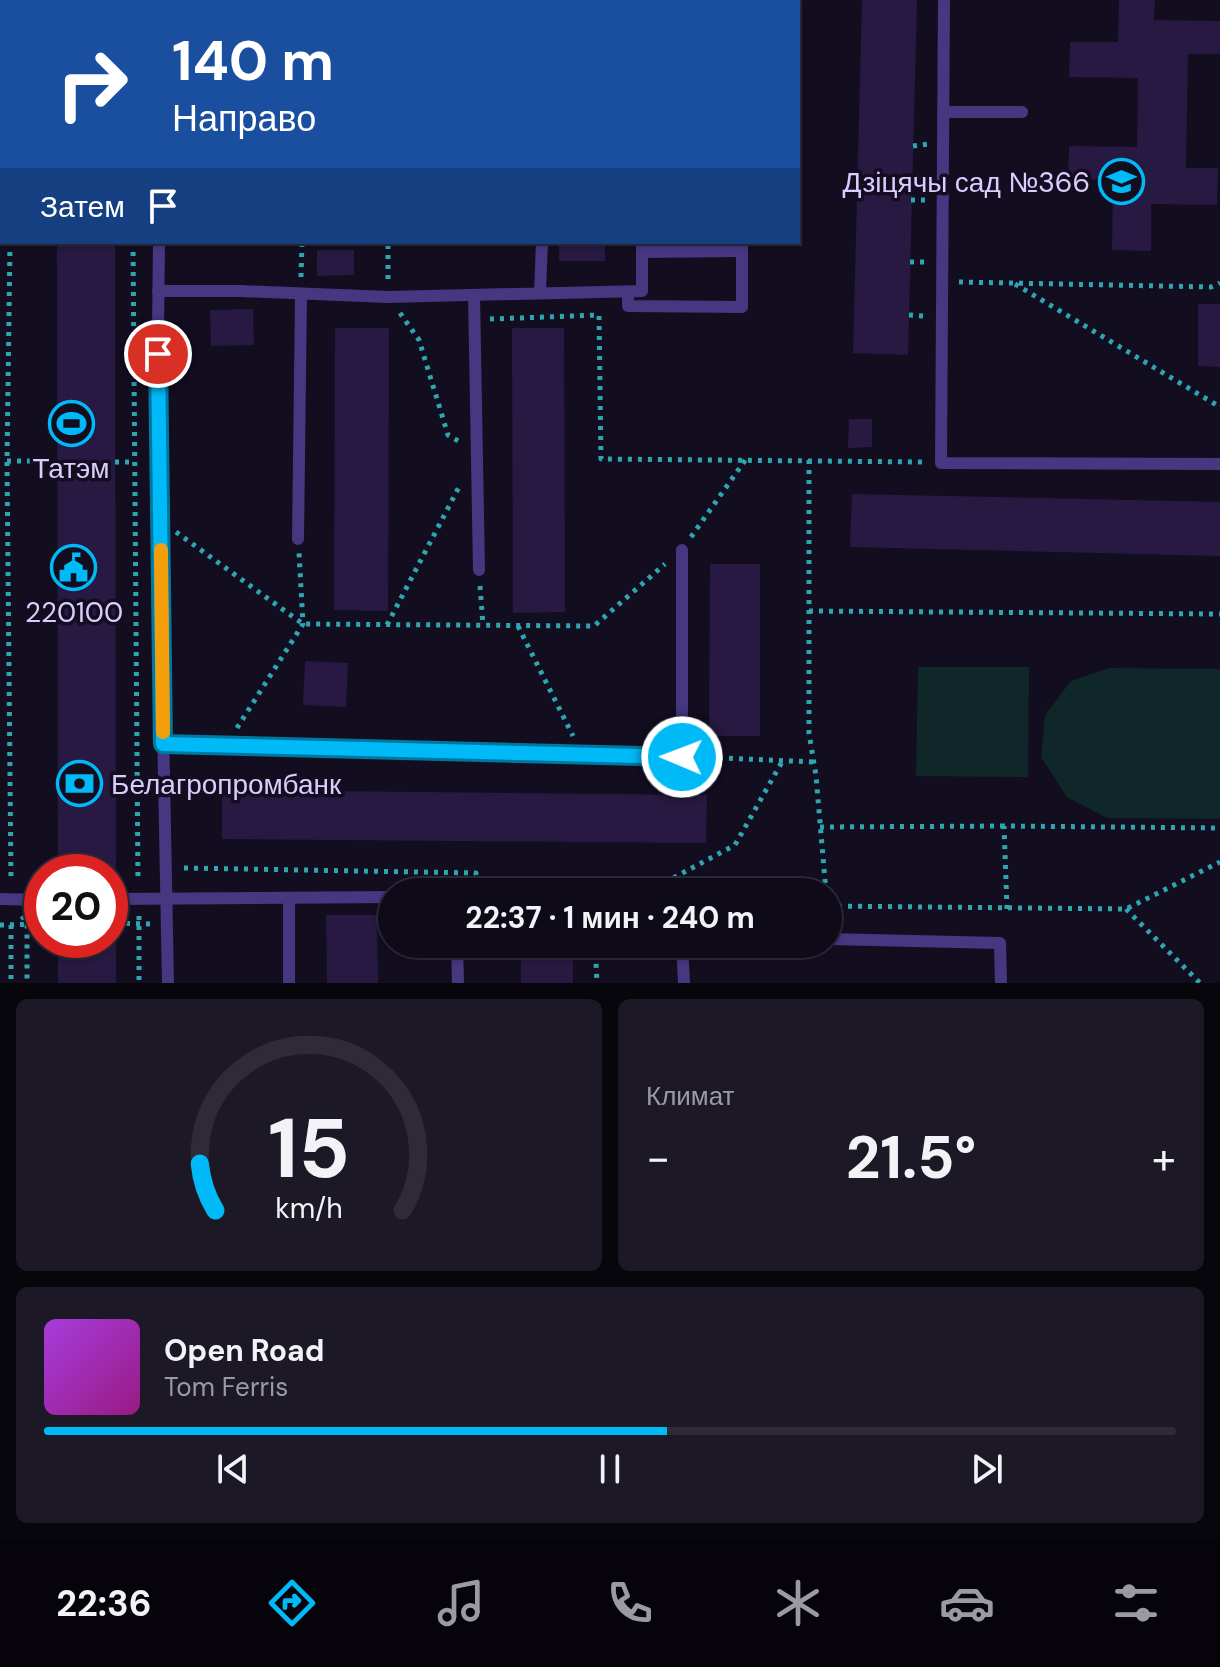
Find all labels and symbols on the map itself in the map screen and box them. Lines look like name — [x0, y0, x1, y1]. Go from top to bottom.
school or university icon: Дзіцячы сад №366 — [1097, 158, 1145, 206]
place label: Дзіцячы сад №366 — [843, 164, 1090, 201]
pin — [124, 320, 192, 388]
sports icon: Татэм — [47, 400, 95, 448]
place label: Татэм — [32, 450, 110, 487]
public building icon: 220100 — [50, 543, 98, 591]
place label: 220100 — [25, 594, 123, 631]
position arrow — [640, 715, 724, 799]
bank icon: Белагропромбанк — [56, 760, 104, 808]
place label: Белагропромбанк — [111, 766, 342, 803]
speed limit sign: 20 — [24, 854, 128, 958]

